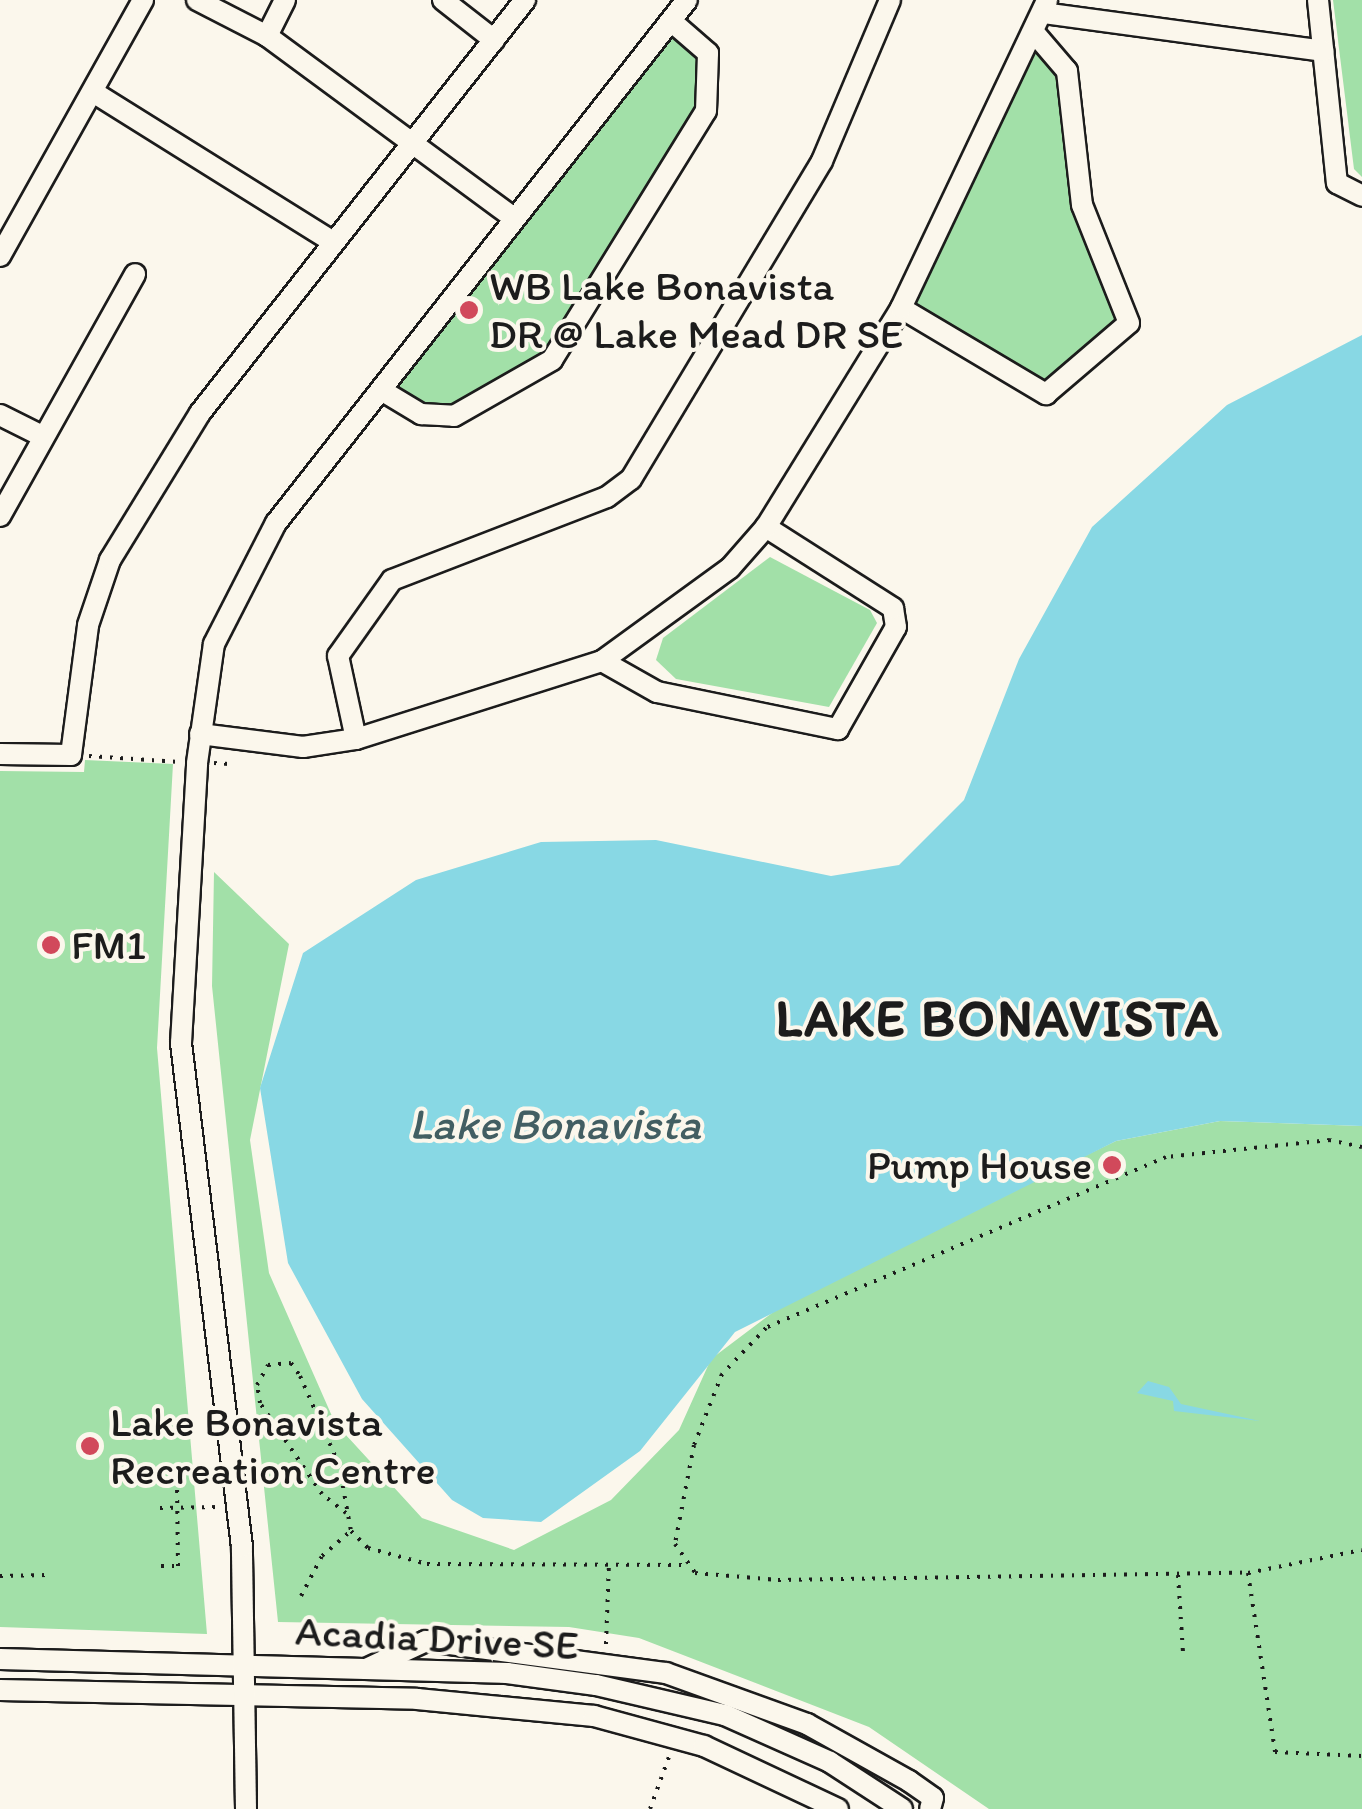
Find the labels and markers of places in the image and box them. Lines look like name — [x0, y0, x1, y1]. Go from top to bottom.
place label: WB Lake Bonavista DR @ Lake Mead DR SE — [489, 261, 904, 360]
marker: WB Lake Bonavista DR @ Lake Mead DR SE — [458, 299, 480, 321]
place label: FM1 — [71, 920, 146, 970]
marker: FM1 — [40, 934, 62, 956]
place label: Pump House — [867, 1140, 1092, 1190]
marker: Pump House — [1101, 1154, 1123, 1176]
place label: Lake Bonavista Recreation Centre — [110, 1397, 437, 1495]
marker: Lake Bonavista Recreation Centre — [79, 1435, 101, 1457]

